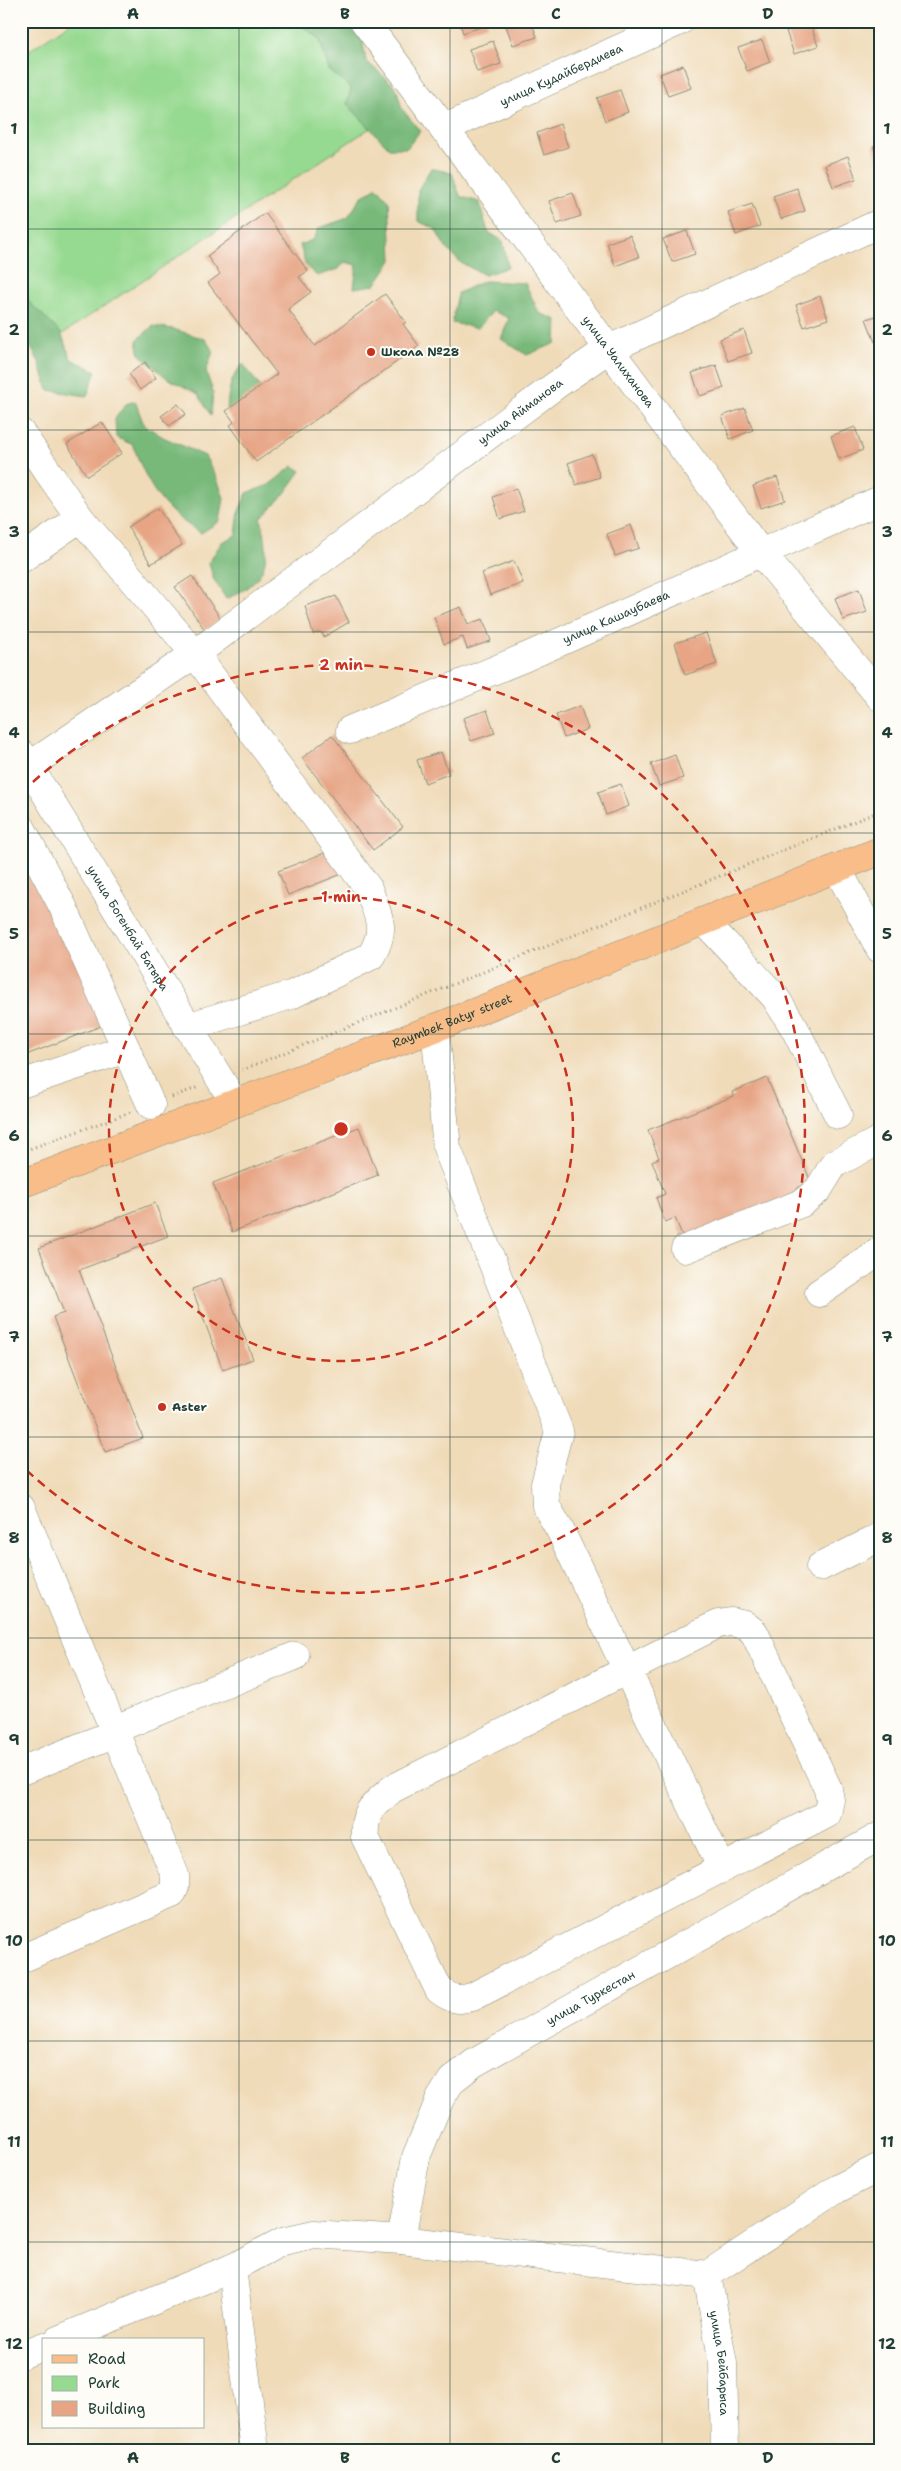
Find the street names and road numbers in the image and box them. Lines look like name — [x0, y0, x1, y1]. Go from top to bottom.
street label: улица Кудайбердиева — [497, 40, 626, 110]
street label: улица Уалиханова — [579, 312, 658, 411]
street label: улица Айманова — [475, 374, 566, 448]
street label: улица Кашаубаева — [560, 586, 672, 648]
street label: улица Богенбай Батыра — [83, 862, 173, 994]
street label: Raymbek Batyr street — [390, 990, 514, 1051]
street label: улица Туркестан — [543, 1967, 638, 2029]
street label: улица Бейбарыса — [706, 2309, 732, 2416]

